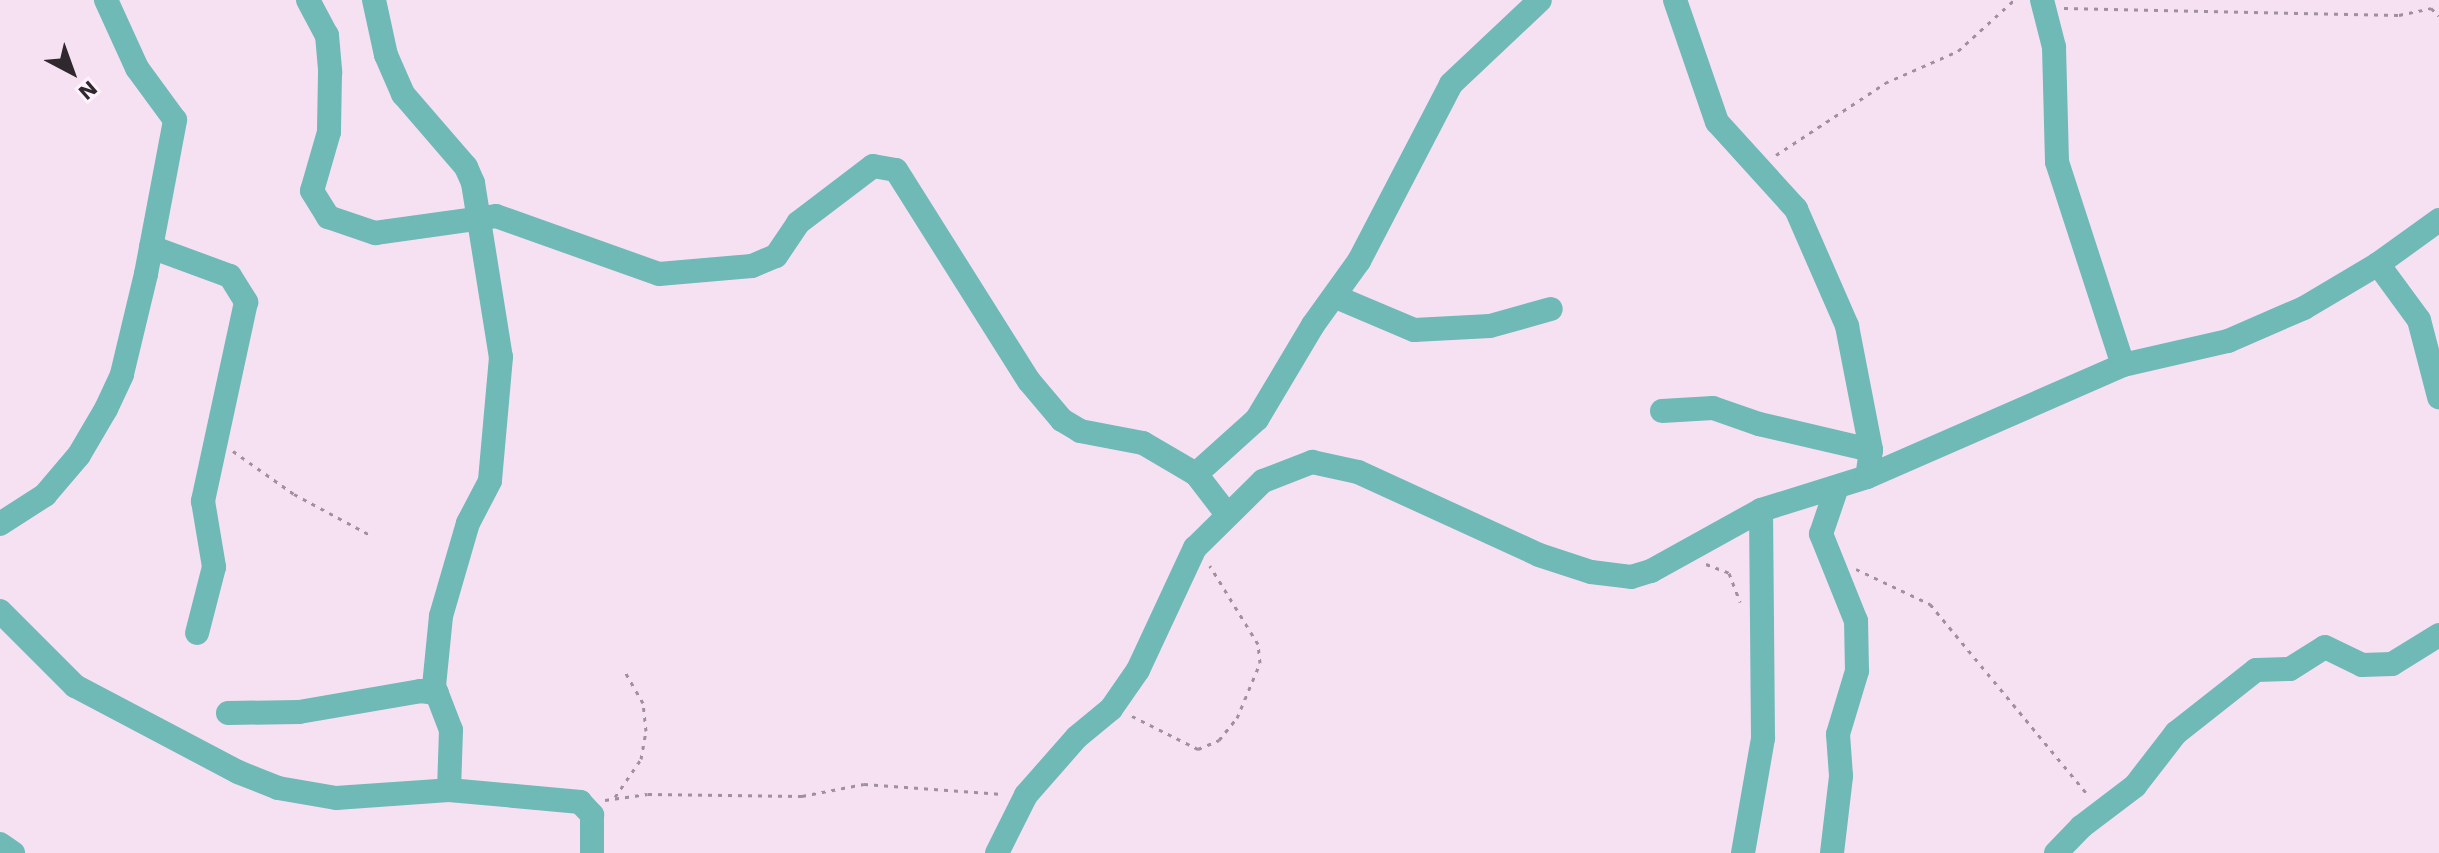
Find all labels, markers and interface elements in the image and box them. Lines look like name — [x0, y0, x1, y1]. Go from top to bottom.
north arrow — [32, 32, 112, 112]
text: N — [74, 76, 102, 105]

